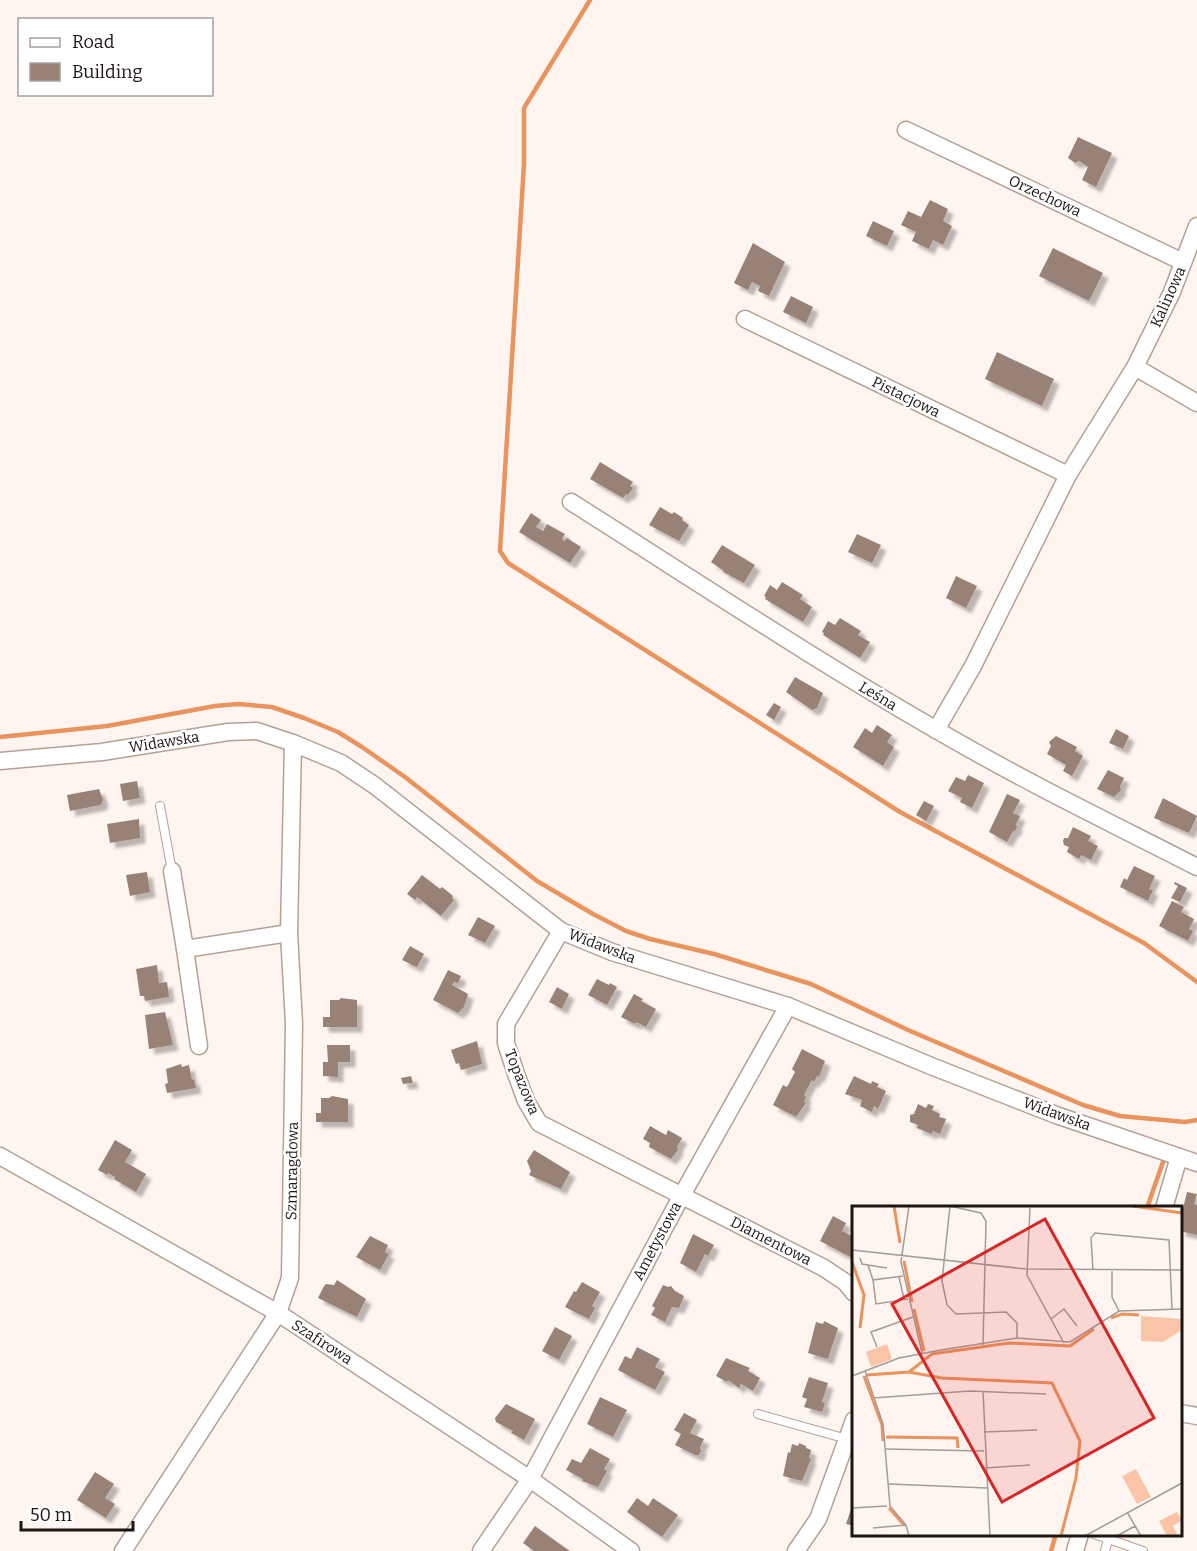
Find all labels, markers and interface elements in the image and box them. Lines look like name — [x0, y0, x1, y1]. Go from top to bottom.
legend — [18, 18, 213, 96]
text: Road — [72, 31, 115, 53]
text: Building — [72, 61, 143, 83]
street label: Orzechowa — [1006, 171, 1084, 221]
street label: Kalinowa — [1147, 264, 1189, 330]
street label: Pistacjowa — [869, 373, 943, 421]
street label: Leśna — [856, 678, 900, 714]
street label: Widawska — [128, 728, 200, 756]
street label: Widawska — [566, 925, 638, 967]
street label: Topazowa — [501, 1047, 543, 1117]
street label: Widawska — [1021, 1093, 1093, 1135]
street label: Szmaragdowa — [282, 1122, 302, 1220]
street label: Ametystowa — [629, 1199, 685, 1283]
inset map — [852, 1206, 1182, 1536]
street label: Diamentowa — [727, 1213, 815, 1269]
street label: Szafirowa — [288, 1316, 356, 1368]
scale bar — [21, 1494, 134, 1532]
text: 50 m — [30, 1504, 72, 1526]

